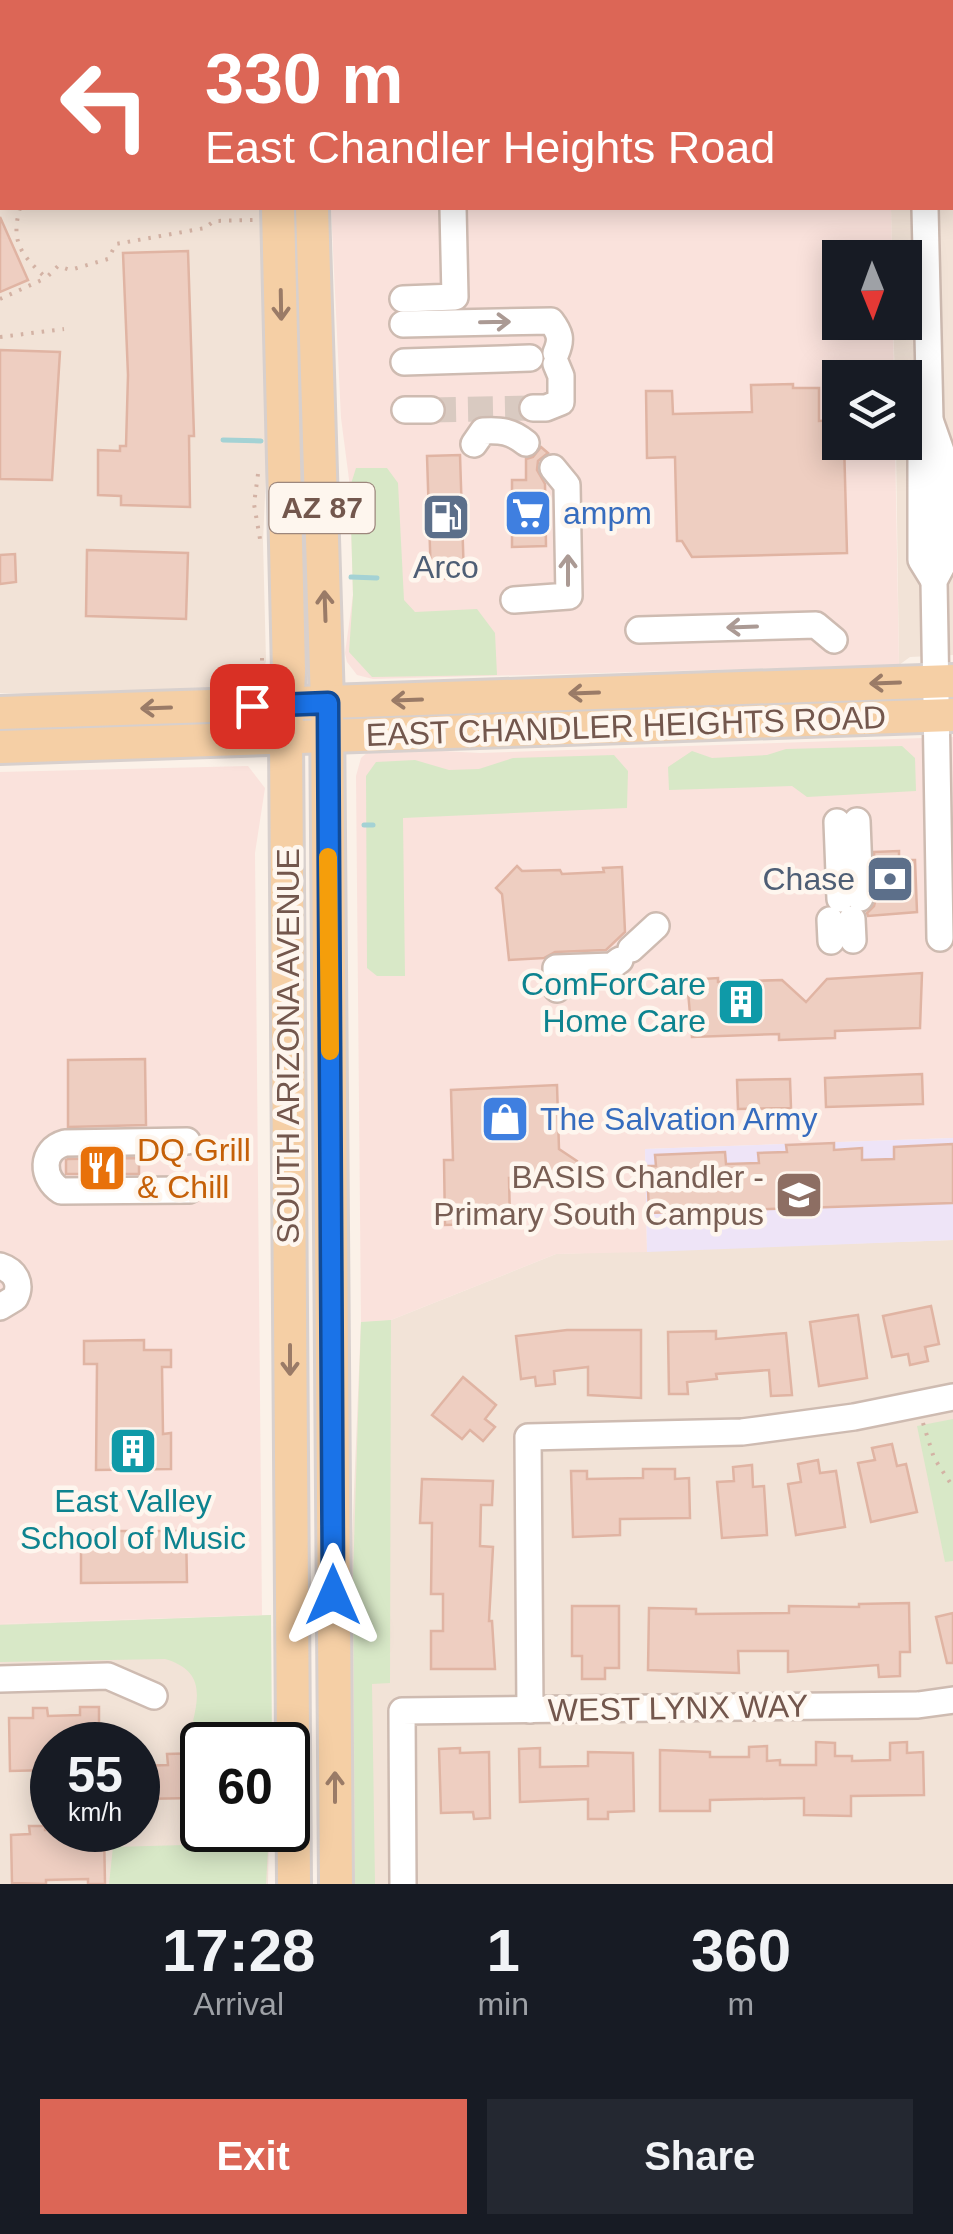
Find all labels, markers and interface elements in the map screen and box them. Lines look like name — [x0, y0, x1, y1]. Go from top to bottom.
icon: left — [40, 40, 170, 170]
text: 330 m — [205, 40, 403, 118]
text: East Chandler Heights Road — [205, 122, 775, 173]
north arrow — [822, 240, 922, 340]
map controls — [822, 240, 922, 460]
one-way arrow — [271, 288, 290, 320]
one-way arrow — [478, 313, 510, 332]
button: layers — [822, 360, 922, 460]
road number: AZ 87 — [270, 483, 374, 533]
supermarket icon: ampm — [502, 487, 554, 539]
fuel station icon: Arco — [420, 491, 472, 543]
place label: ampm — [563, 495, 652, 531]
place label: Arco — [413, 549, 479, 585]
one-way arrow — [558, 555, 578, 588]
one-way arrow — [315, 590, 334, 622]
one-way arrow — [726, 618, 758, 637]
pin — [210, 664, 295, 749]
one-way arrow — [870, 674, 902, 693]
icon: arrive — [225, 679, 280, 734]
one-way arrow — [568, 684, 600, 703]
one-way arrow — [392, 691, 424, 710]
one-way arrow — [140, 699, 172, 718]
street label: EAST CHANDLER HEIGHTS ROAD — [365, 699, 887, 753]
street label: SOUTH ARIZONA AVENUE — [270, 848, 306, 1244]
bank icon: Chase — [864, 853, 916, 905]
place label: Chase — [763, 861, 855, 897]
place label: ComForCare Home Care — [521, 966, 706, 1039]
building icon: ComForCare Home Care — [715, 976, 767, 1028]
shop icon: The Salvation Army — [479, 1093, 531, 1145]
place label: The Salvation Army — [540, 1101, 817, 1137]
place label: DQ Grill & Chill — [137, 1132, 251, 1205]
restaurant icon: DQ Grill & Chill — [76, 1142, 128, 1194]
place label: BASIS Chandler - Primary South Campus — [433, 1159, 764, 1232]
school or university icon: BASIS Chandler - Primary South Campus — [773, 1169, 825, 1221]
one-way arrow — [280, 1344, 300, 1376]
building icon: East Valley School of Music — [107, 1425, 159, 1477]
place label: East Valley School of Music — [20, 1483, 246, 1556]
position arrow — [281, 1543, 385, 1647]
street label: WEST LYNX WAY — [548, 1688, 808, 1728]
speed limit sign: 60 — [180, 1722, 310, 1852]
text: 55 — [67, 1747, 123, 1803]
one-way arrow — [326, 1771, 344, 1804]
text: km/h — [68, 1798, 122, 1826]
text: 17:28 — [162, 1917, 315, 1984]
text: 1 — [486, 1917, 520, 1984]
text: 360 — [691, 1917, 791, 1984]
text: Arrival — [193, 1986, 284, 2022]
text: min — [477, 1986, 529, 2022]
text: m — [728, 1986, 754, 2022]
button: Exit — [40, 2099, 467, 2214]
button: Share — [487, 2099, 913, 2214]

